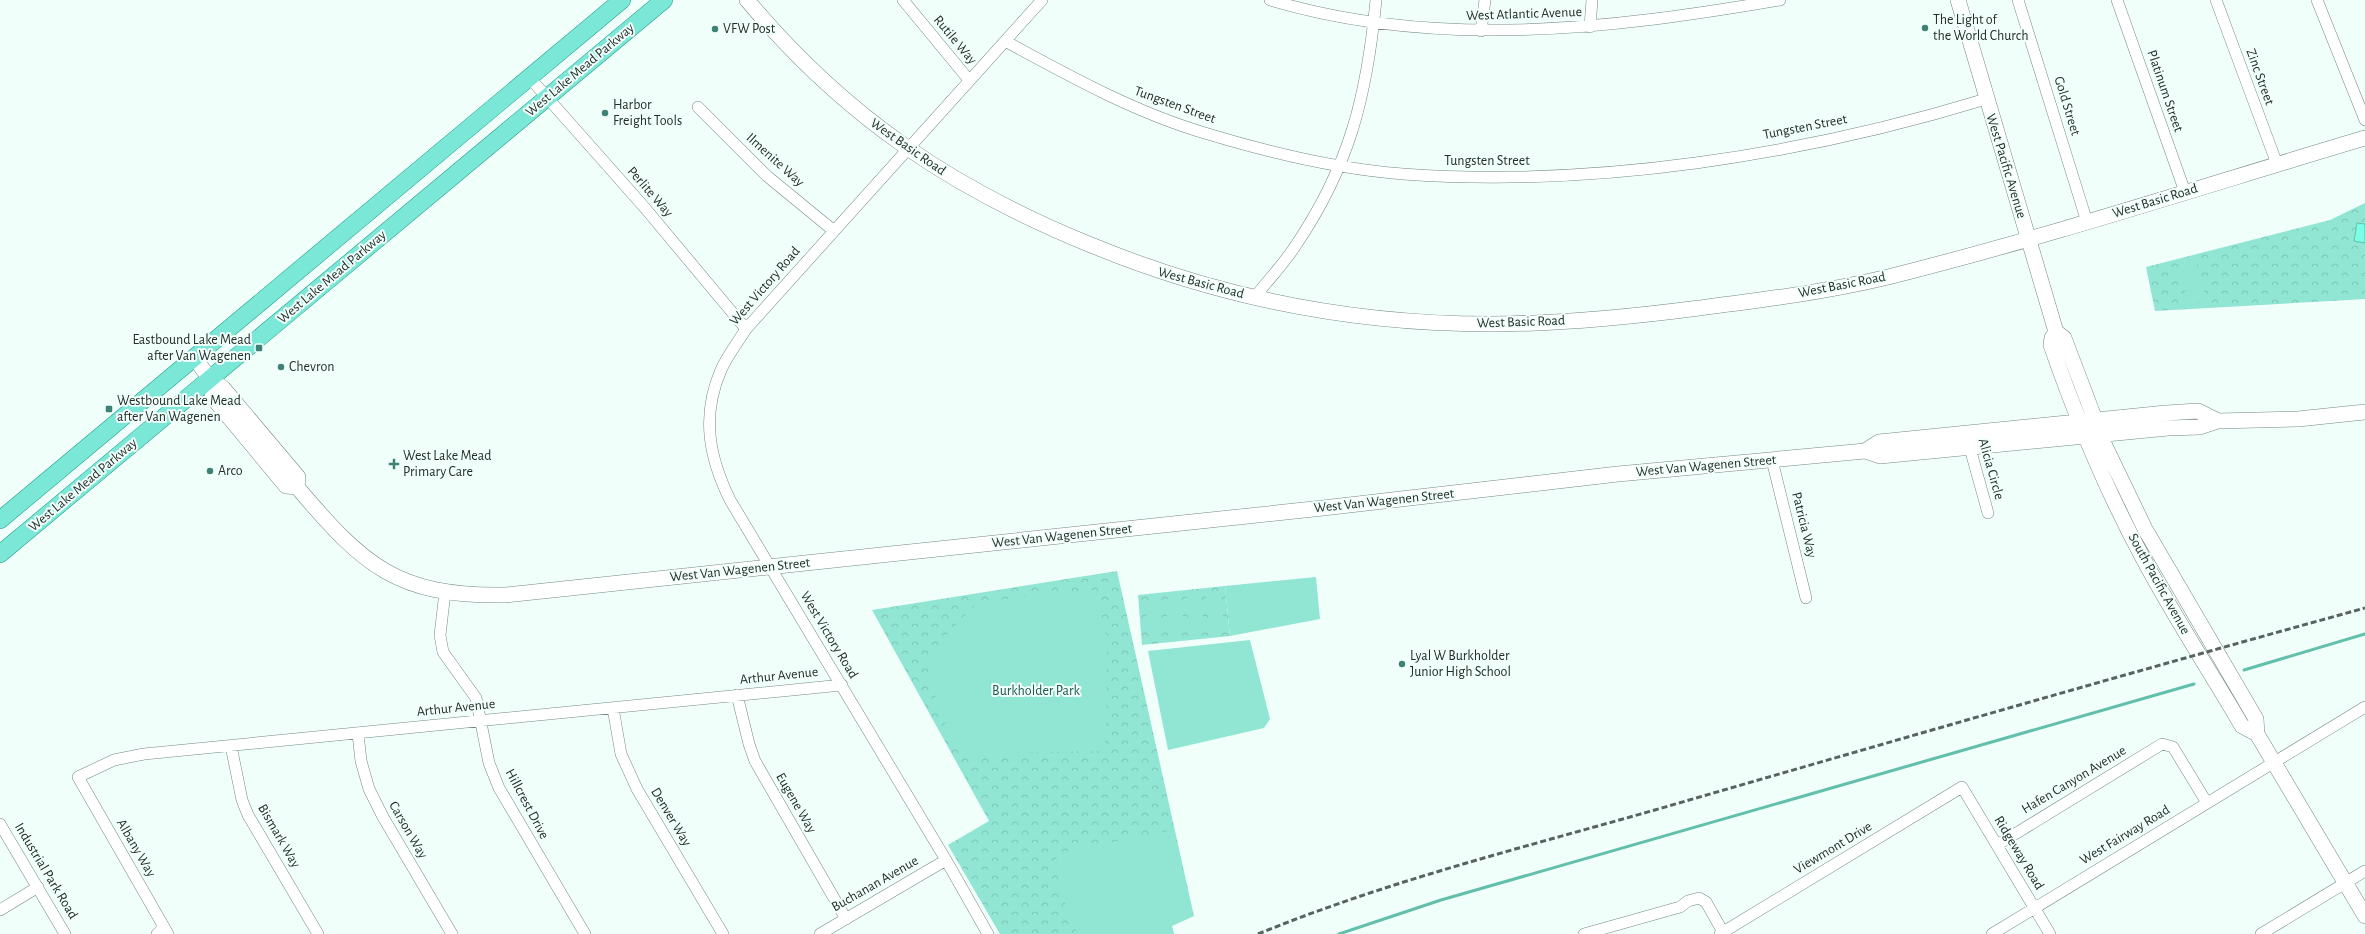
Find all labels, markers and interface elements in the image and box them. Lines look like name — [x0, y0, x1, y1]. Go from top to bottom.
street label: West Atlantic Avenue — [1466, 5, 1582, 23]
street label: Rutile Way — [931, 13, 979, 67]
place label: The Light of the World Church — [1933, 13, 2028, 43]
street label: West Lake Mead Parkway — [523, 21, 637, 119]
place label: VFW Post — [723, 22, 776, 36]
marker: The Light of the World Church — [1920, 23, 1930, 33]
marker: VFW Post — [710, 24, 720, 34]
street label: Zinc Street — [2243, 47, 2277, 107]
street label: Platinum Street — [2144, 48, 2186, 134]
street label: Gold Street — [2051, 75, 2083, 138]
street label: Tungsten Street — [1133, 84, 1218, 126]
place label: Harbor Freight Tools — [613, 98, 682, 128]
marker: Harbor Freight Tools — [600, 108, 610, 118]
street label: Tungsten Street — [1762, 112, 1849, 142]
street label: West Pacific Avenue — [1983, 112, 2029, 220]
street label: West Basic Road — [868, 116, 948, 178]
street label: Ilmenite Way — [743, 131, 807, 189]
street label: Tungsten Street — [1444, 154, 1530, 168]
street label: Perlite Way — [625, 164, 675, 220]
street label: West Basic Road — [2111, 181, 2199, 221]
street label: West Lake Mead Parkway — [275, 228, 389, 326]
street label: West Victory Road — [727, 244, 803, 328]
street label: West Basic Road — [1156, 265, 1246, 301]
street label: West Basic Road — [1797, 270, 1887, 300]
street label: West Basic Road — [1477, 313, 1565, 331]
place label: Eastbound Lake Mead after Van Wagenen — [132, 333, 251, 363]
marker: Eastbound Lake Mead after Van Wagenen — [254, 343, 264, 353]
place label: Chevron — [289, 360, 334, 374]
marker: Chevron — [276, 362, 286, 372]
place label: Westbound Lake Mead after Van Wagenen — [117, 394, 241, 424]
marker: Westbound Lake Mead after Van Wagenen — [104, 404, 114, 414]
street label: West Lake Mead Parkway — [26, 436, 140, 534]
street label: Alicia Circle — [1976, 437, 2006, 501]
place label: West Lake Mead Primary Care — [403, 449, 491, 479]
street label: West Van Wagenen Street — [1635, 453, 1777, 479]
marker: West Lake Mead Primary Care — [388, 458, 400, 470]
place label: Arco — [218, 464, 243, 478]
marker: Arco — [205, 466, 215, 476]
street label: West Van Wagenen Street — [1313, 487, 1455, 515]
street label: Patricia Way — [1789, 491, 1819, 559]
street label: West Van Wagenen Street — [991, 522, 1133, 550]
street label: South Pacific Avenue — [2126, 531, 2192, 637]
street label: West Van Wagenen Street — [669, 556, 811, 584]
street label: West Victory Road — [798, 589, 860, 681]
place label: Lyal W Burkholder Junior High School — [1410, 649, 1511, 679]
marker: Lyal W Burkholder Junior High School — [1397, 659, 1407, 669]
street label: Arthur Avenue — [739, 665, 819, 687]
park label: Burkholder Park — [992, 684, 1080, 698]
street label: Arthur Avenue — [416, 697, 496, 719]
street label: Hafen Canyon Avenue — [2019, 743, 2129, 817]
street label: Hillcrest Drive — [503, 767, 551, 841]
street label: Eugene Way — [773, 771, 819, 835]
street label: Denver Way — [648, 785, 694, 849]
street label: Carson Way — [386, 799, 430, 861]
street label: Bismark Way — [255, 802, 303, 870]
street label: West Fairway Road — [2078, 803, 2172, 867]
street label: Ridgeway Road — [1992, 814, 2046, 892]
street label: Albany Way — [114, 817, 158, 879]
street label: Viewmont Drive — [1792, 819, 1874, 877]
street label: Industrial Park Road — [12, 821, 80, 921]
street label: Buchanan Avenue — [829, 854, 921, 914]

